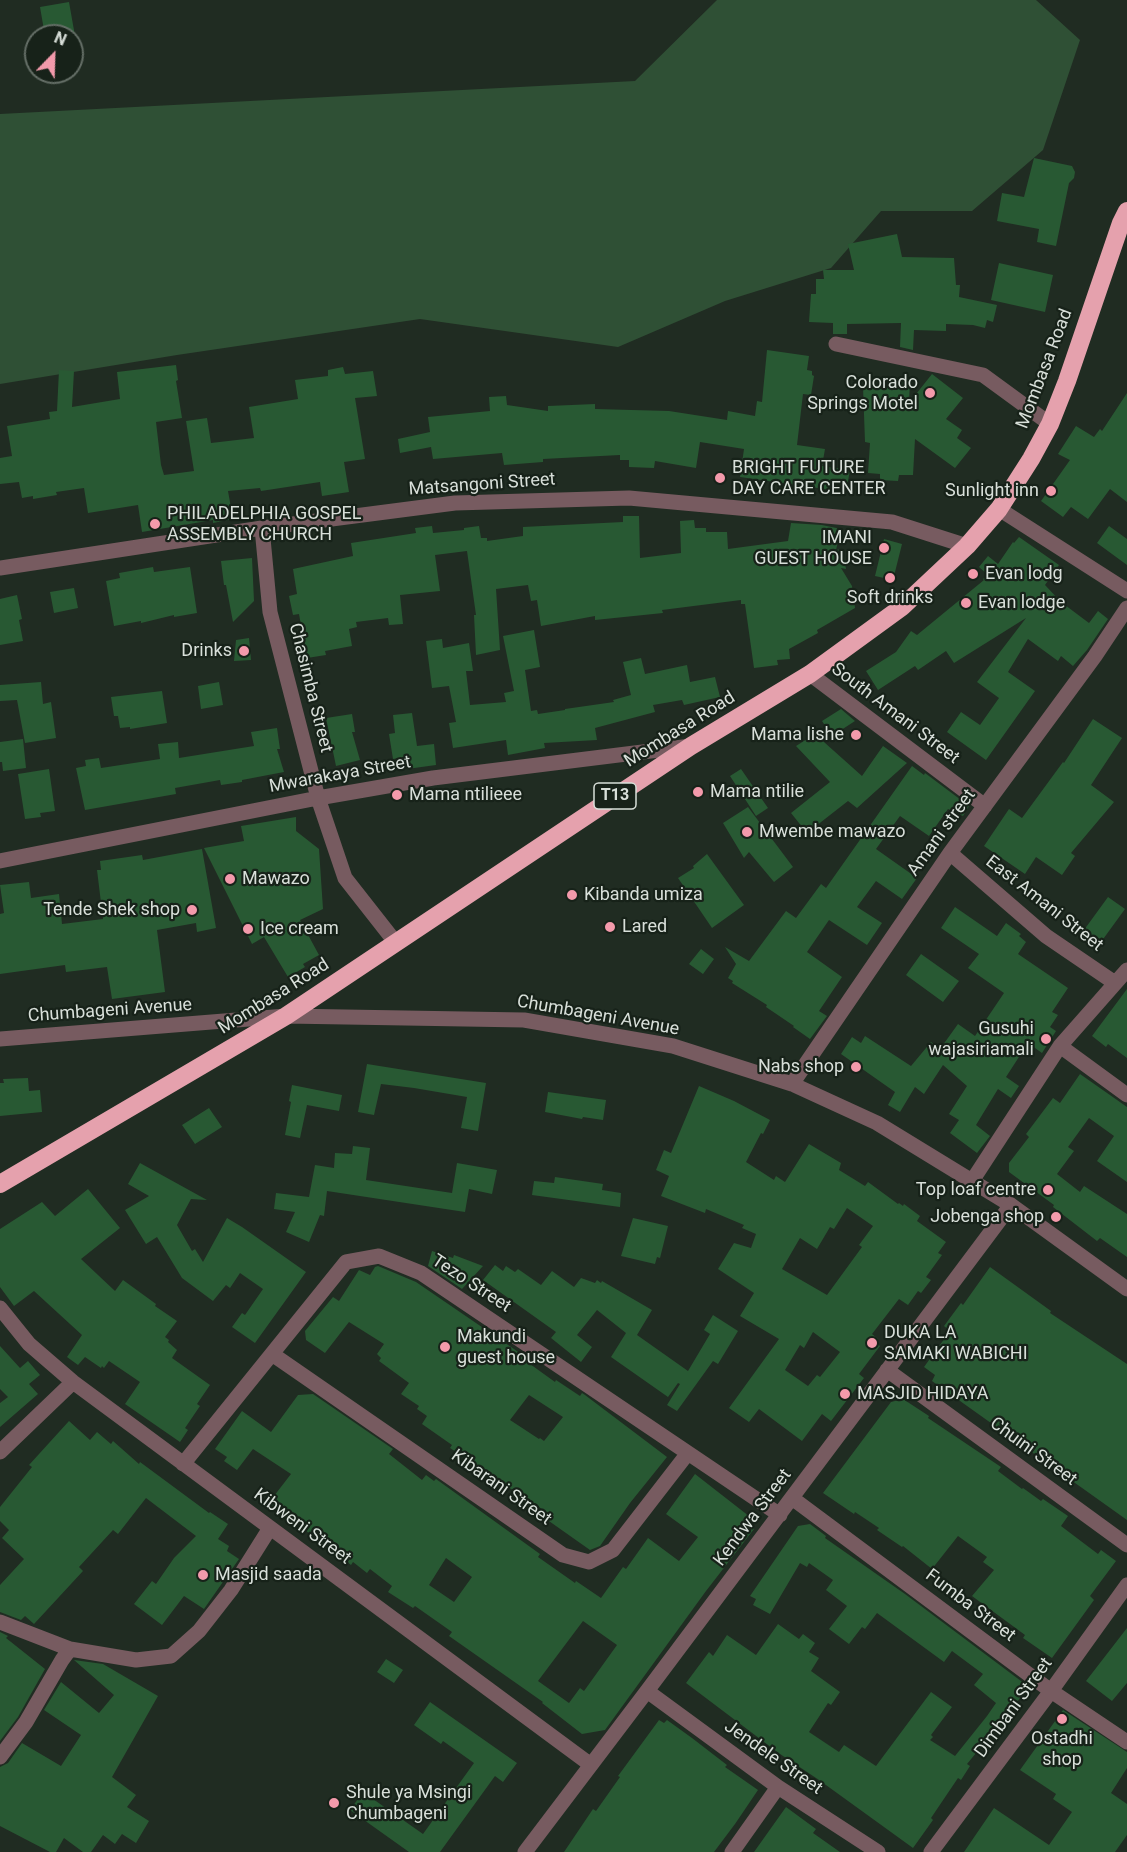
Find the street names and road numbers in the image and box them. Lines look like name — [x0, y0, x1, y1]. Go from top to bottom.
street label: Mombasa Road — [1012, 306, 1078, 432]
street label: Matsangoni Street — [408, 469, 556, 501]
street label: Chasimba Street — [283, 621, 337, 755]
street label: South Amani Street — [827, 659, 963, 769]
street label: Mombasa Road — [621, 687, 739, 773]
street label: Mwarakaya Street — [267, 752, 413, 798]
road number: T13 — [594, 783, 636, 809]
street label: Amani street — [903, 785, 981, 881]
street label: East Amani Street — [981, 851, 1107, 957]
street label: Mombasa Road — [215, 954, 333, 1040]
street label: Chumbageni Avenue — [515, 991, 681, 1041]
street label: Chumbageni Avenue — [27, 994, 193, 1028]
street label: Tezo Street — [427, 1250, 515, 1318]
street label: Chuini Street — [985, 1413, 1081, 1491]
street label: Kibarani Street — [447, 1445, 555, 1531]
street label: Kendwa Street — [709, 1465, 797, 1571]
street label: Kibweni Street — [249, 1484, 355, 1570]
street label: Fumba Street — [921, 1565, 1019, 1647]
street label: Dimbani Street — [971, 1654, 1057, 1762]
street label: Jendele Street — [720, 1716, 826, 1800]

